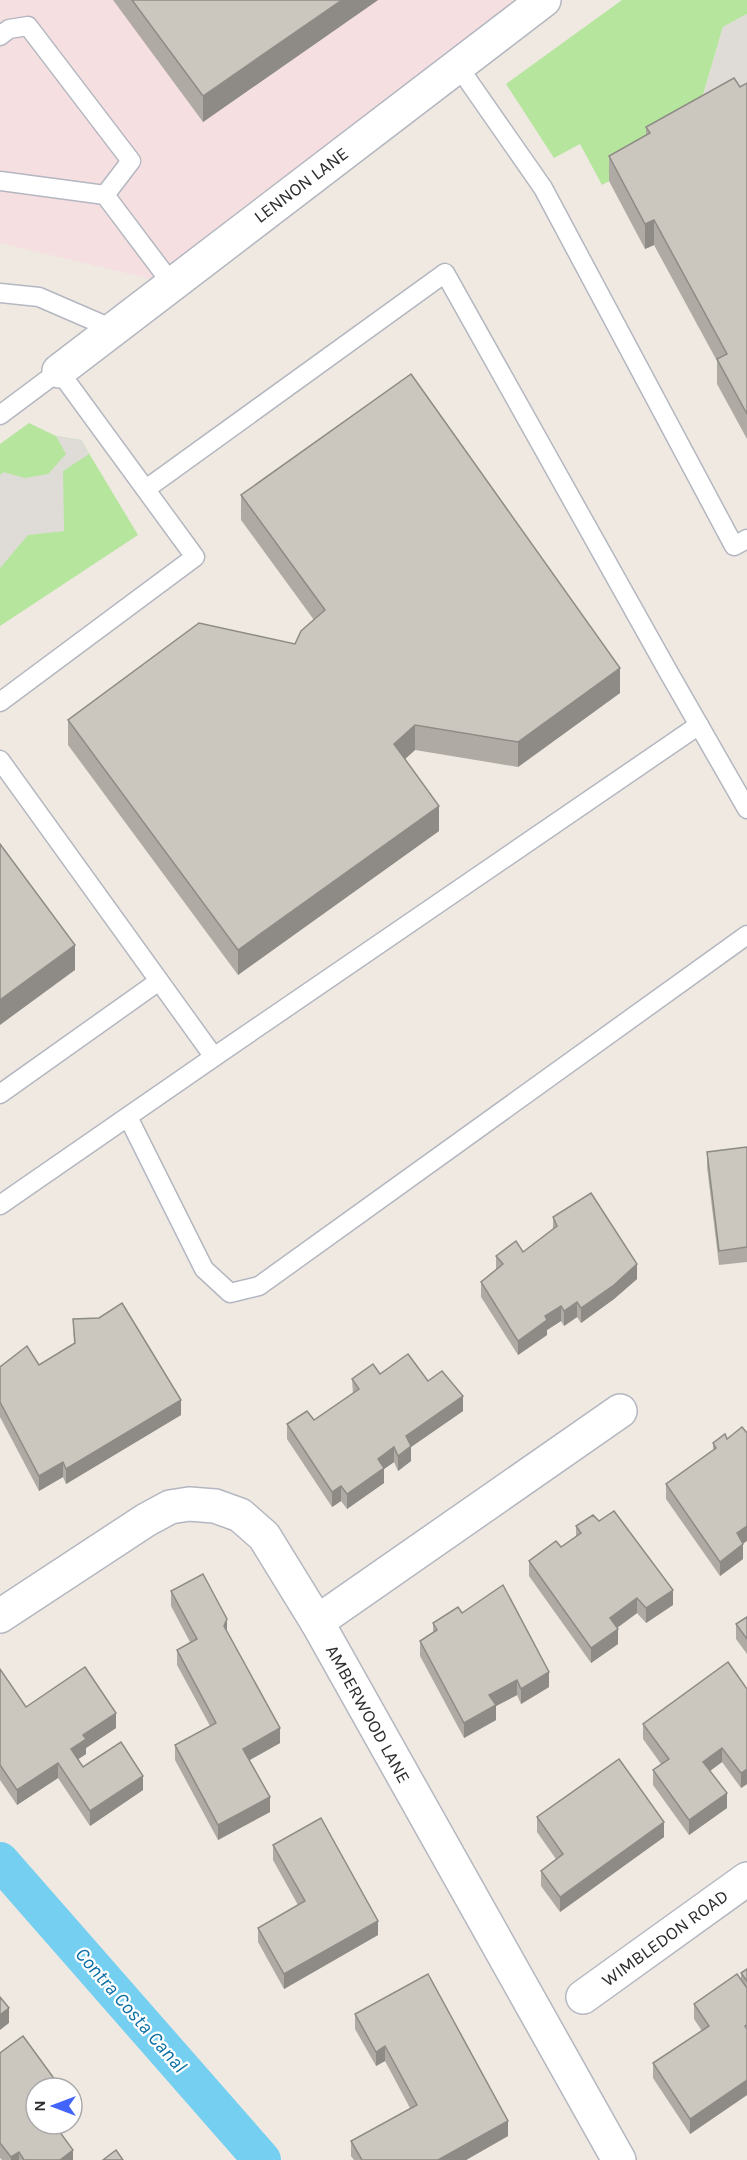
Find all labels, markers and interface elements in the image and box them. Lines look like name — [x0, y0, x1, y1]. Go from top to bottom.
street label: LENNON LANE — [249, 142, 353, 228]
street label: AMBERWOOD LANE — [321, 1641, 415, 1787]
street label: WIMBLEDON ROAD — [597, 1885, 733, 1991]
water label: Contra Costa Canal — [70, 1943, 192, 2077]
north arrow — [24, 2076, 84, 2136]
text: N — [30, 2100, 49, 2112]

